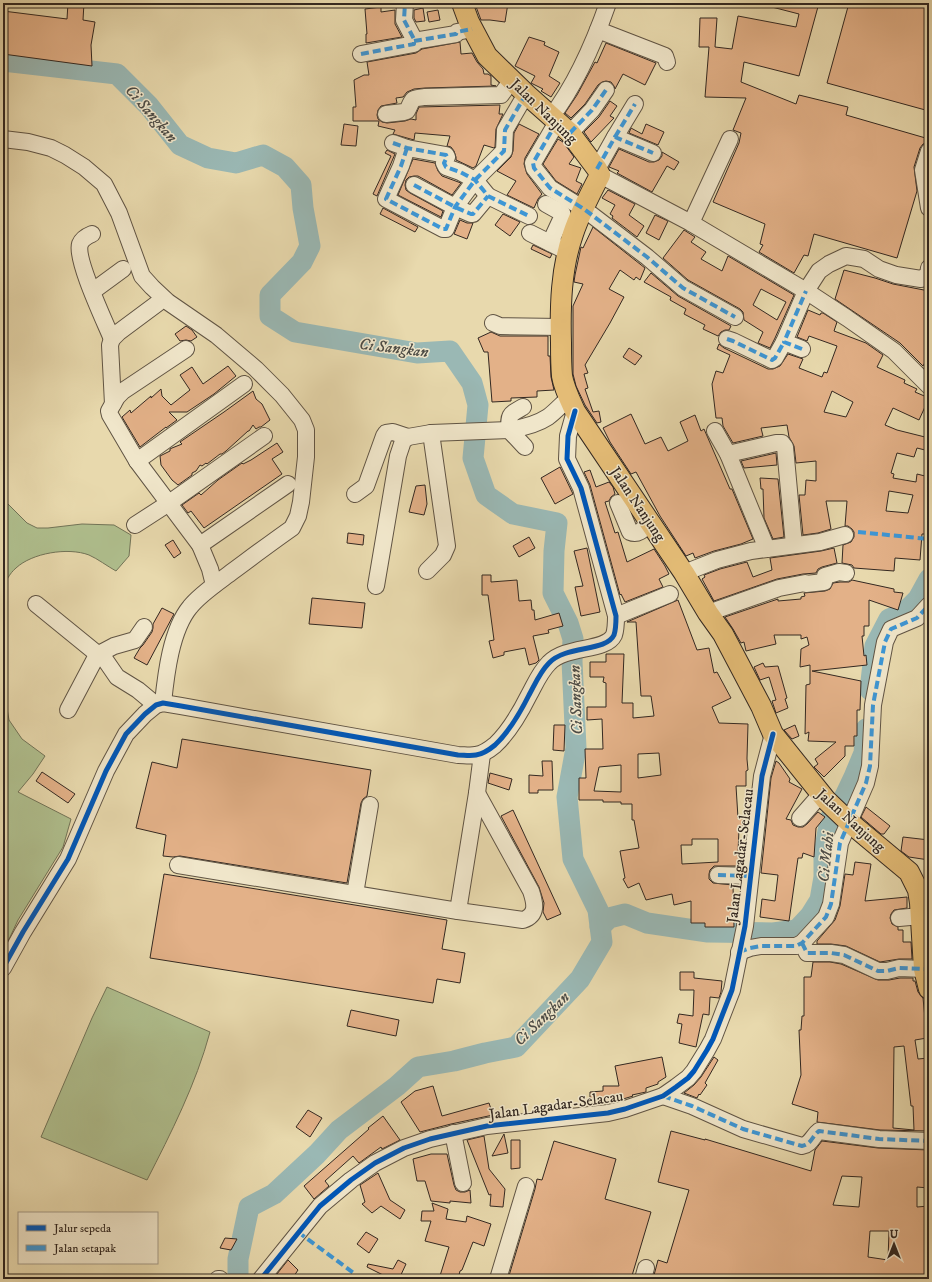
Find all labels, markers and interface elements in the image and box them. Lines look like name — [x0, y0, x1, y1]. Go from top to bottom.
street label: Jalan Nanjung — [505, 73, 582, 149]
water label: Ci Sangkan — [121, 81, 182, 147]
water label: Ci Sangkan — [358, 334, 430, 362]
street label: Jalan Nanjung — [605, 462, 670, 546]
water label: Ci Sangkan — [565, 665, 587, 735]
street label: Jalan Nanjung — [811, 783, 890, 857]
street label: Jalan Lagadar-Selacau — [723, 788, 758, 926]
water label: Ci Mahi — [813, 830, 839, 883]
water label: Ci Sangkan — [510, 987, 574, 1050]
street label: Jalan Lagadar-Selacau — [486, 1087, 624, 1125]
legend — [18, 1212, 158, 1264]
text: Jalur sepeda — [53, 1221, 112, 1236]
north arrow — [874, 1224, 914, 1264]
text: U — [890, 1228, 899, 1242]
text: Jalan setapak — [53, 1241, 116, 1256]

